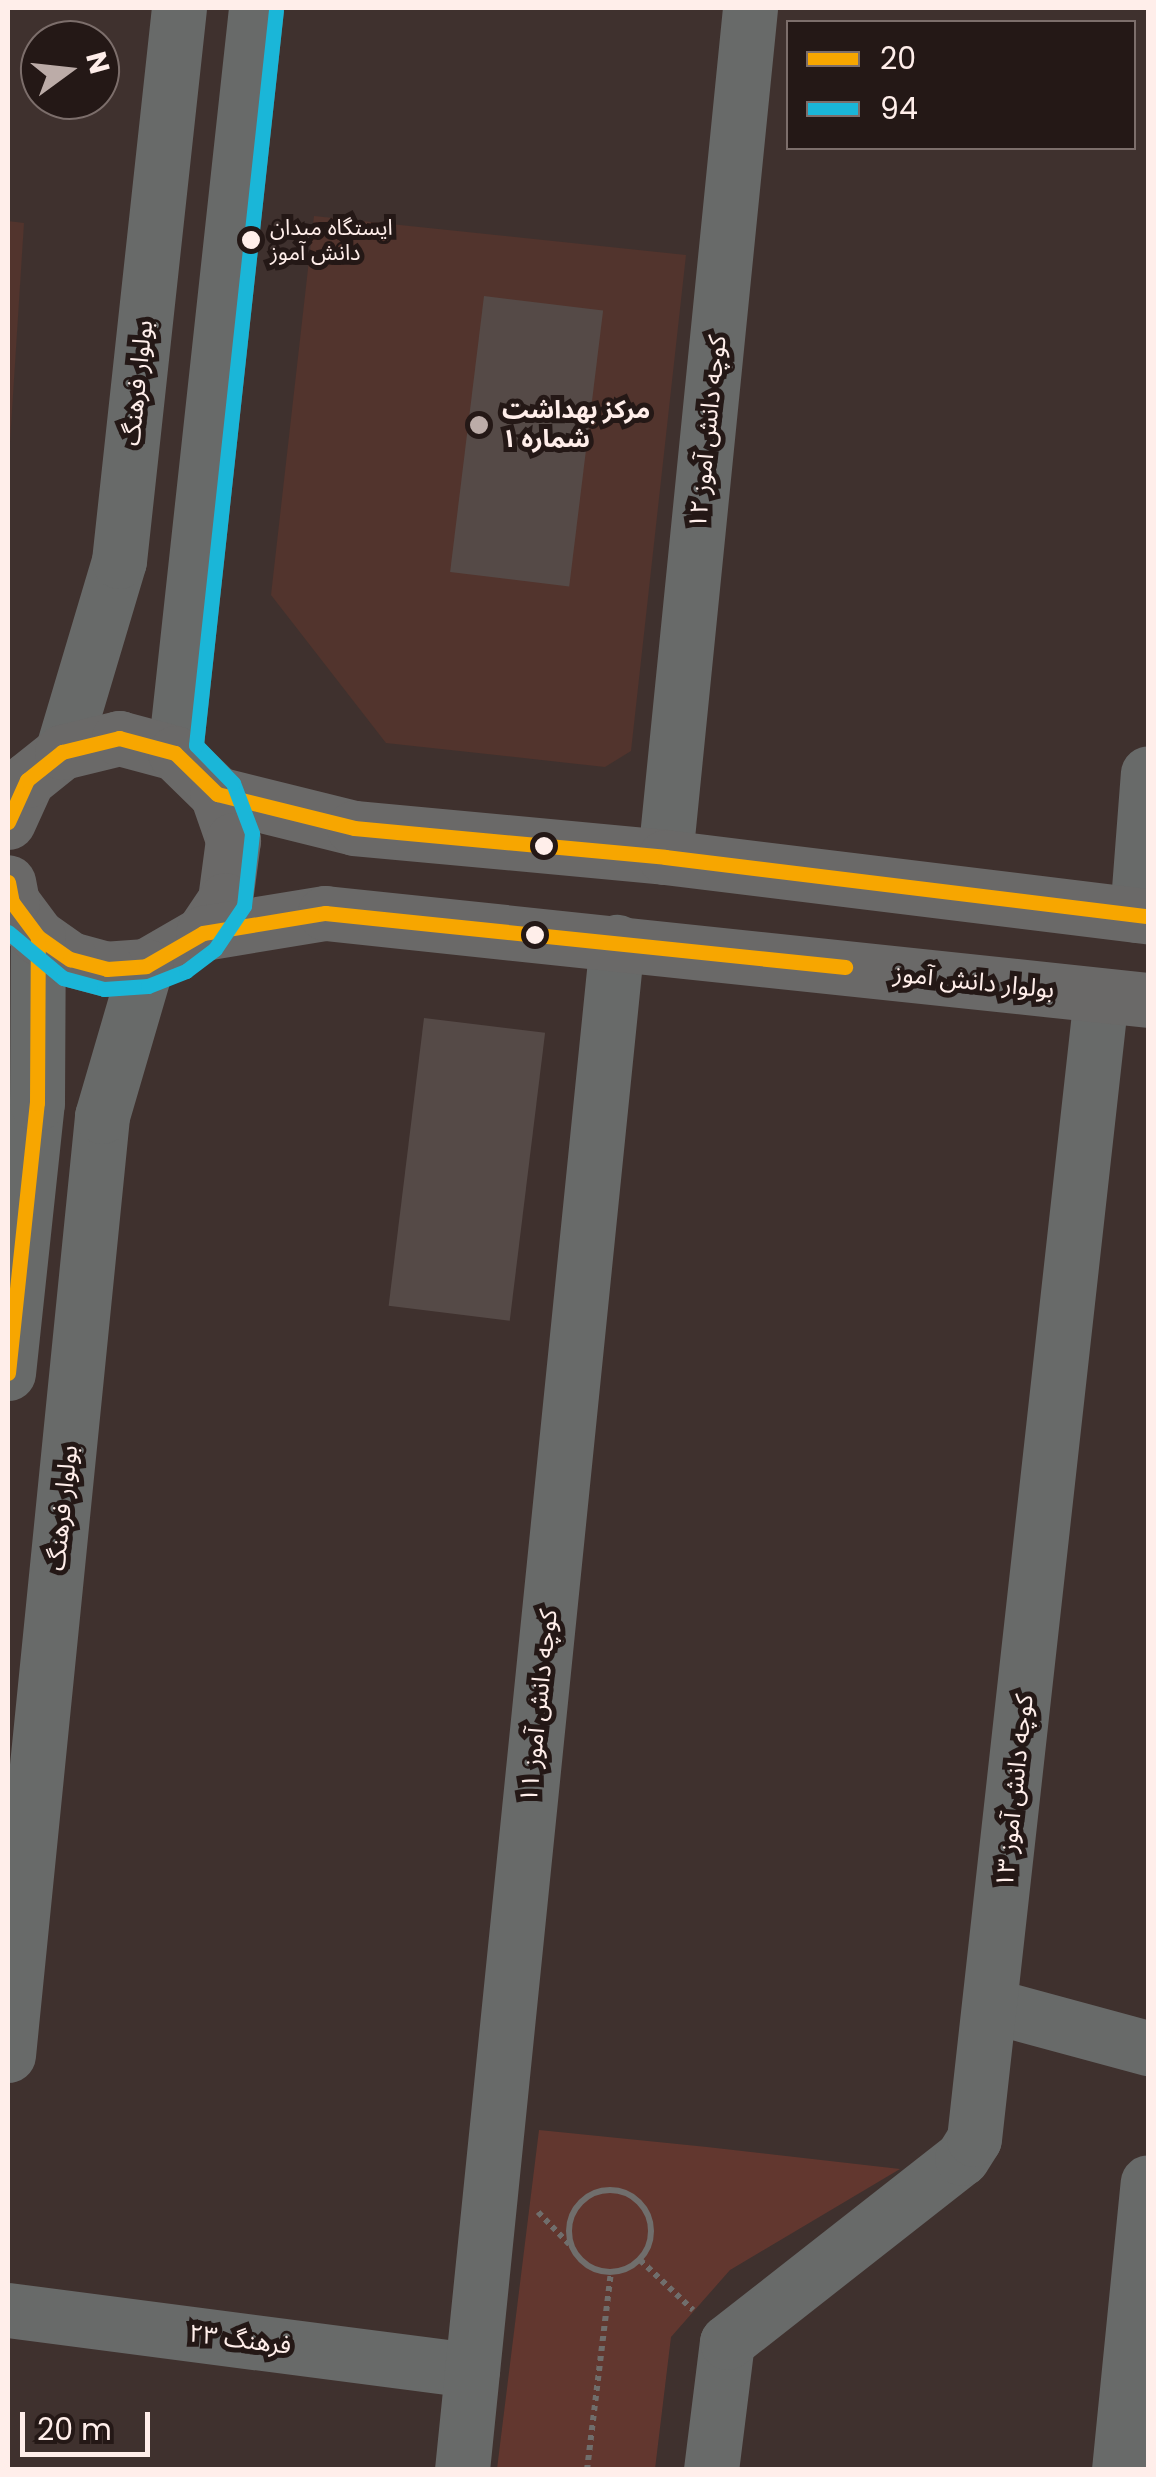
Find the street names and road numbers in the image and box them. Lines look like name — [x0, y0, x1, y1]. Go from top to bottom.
street label: بولوار فرهنگ — [116, 319, 160, 447]
street label: کوچه دانش آموز ۱۲ — [683, 334, 733, 530]
street label: بولوار دانش آموز — [892, 959, 1056, 1005]
street label: بولوار فرهنگ — [41, 1444, 85, 1572]
street label: کوچه دانش آموز ۱۱ — [514, 1608, 564, 1804]
street label: کوچه دانش آموز ۱۳ — [990, 1693, 1040, 1889]
street label: فرهنگ ۲۳ — [187, 2319, 293, 2361]

